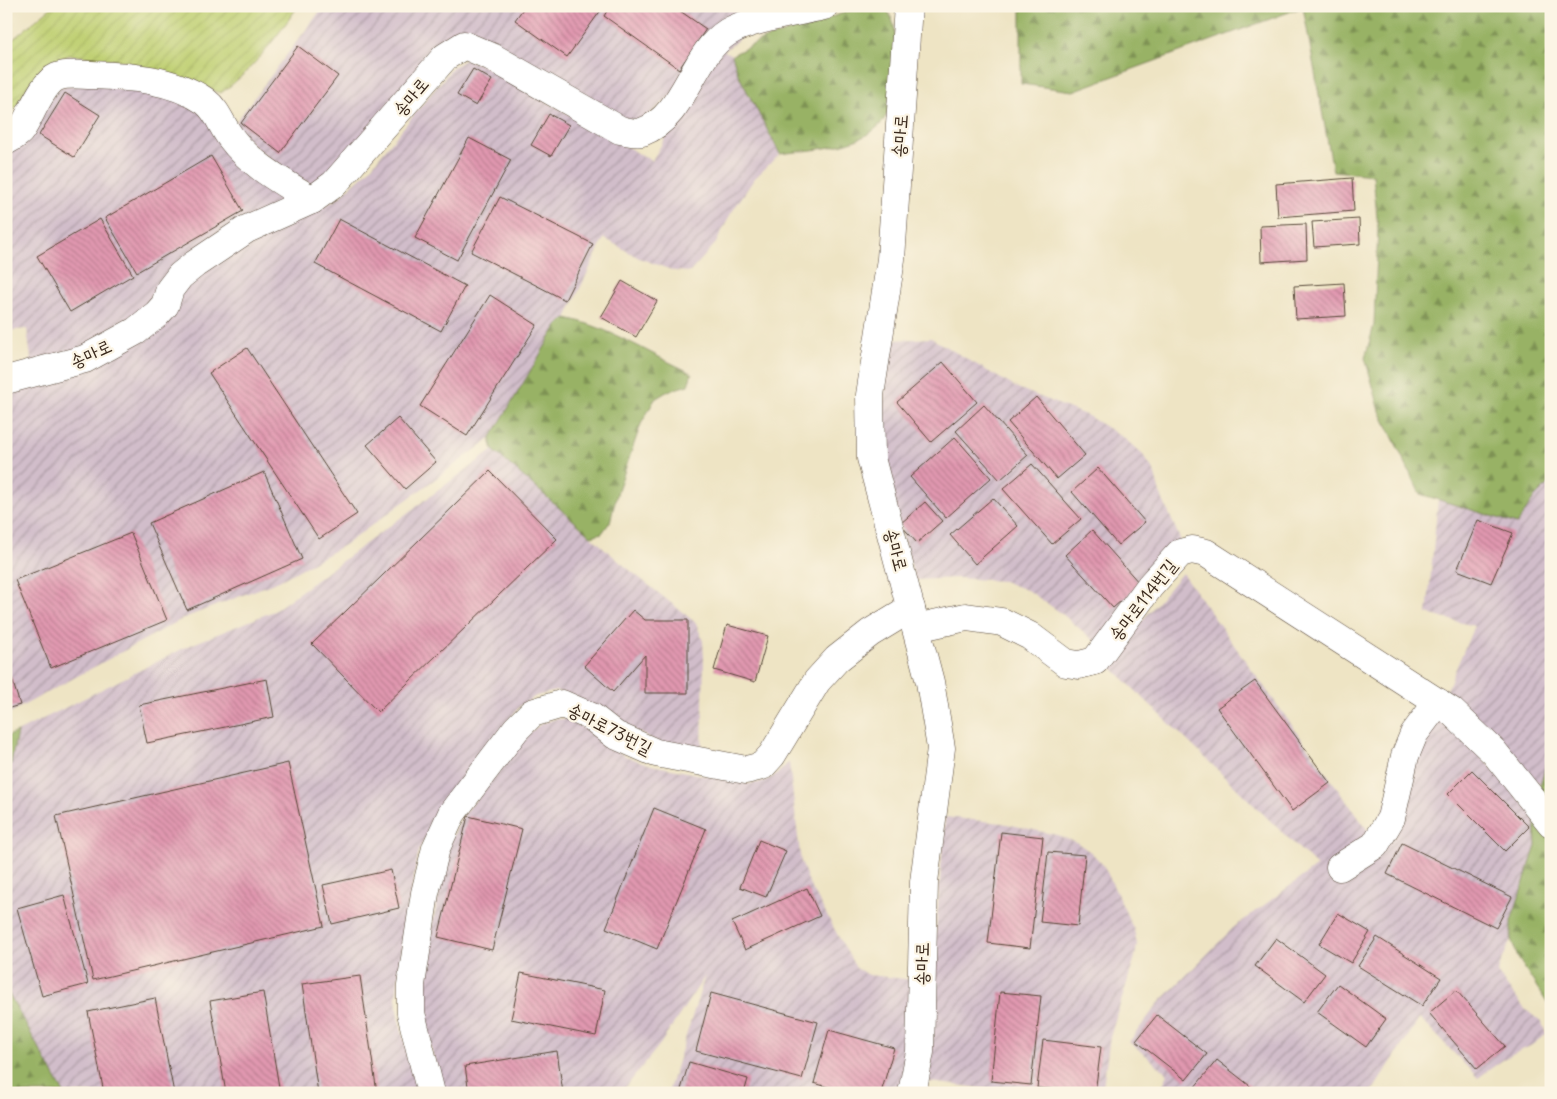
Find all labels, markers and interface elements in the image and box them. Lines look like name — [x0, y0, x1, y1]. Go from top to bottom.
street label: 송마로 — [388, 73, 433, 121]
street label: 송마로 — [887, 113, 912, 158]
street label: 송마로 — [66, 334, 115, 373]
street label: 송마로 — [880, 526, 913, 574]
street label: 송마로114번길 — [1104, 554, 1182, 645]
street label: 송마로73번길 — [564, 698, 657, 760]
street label: 송마로 — [910, 942, 933, 986]

